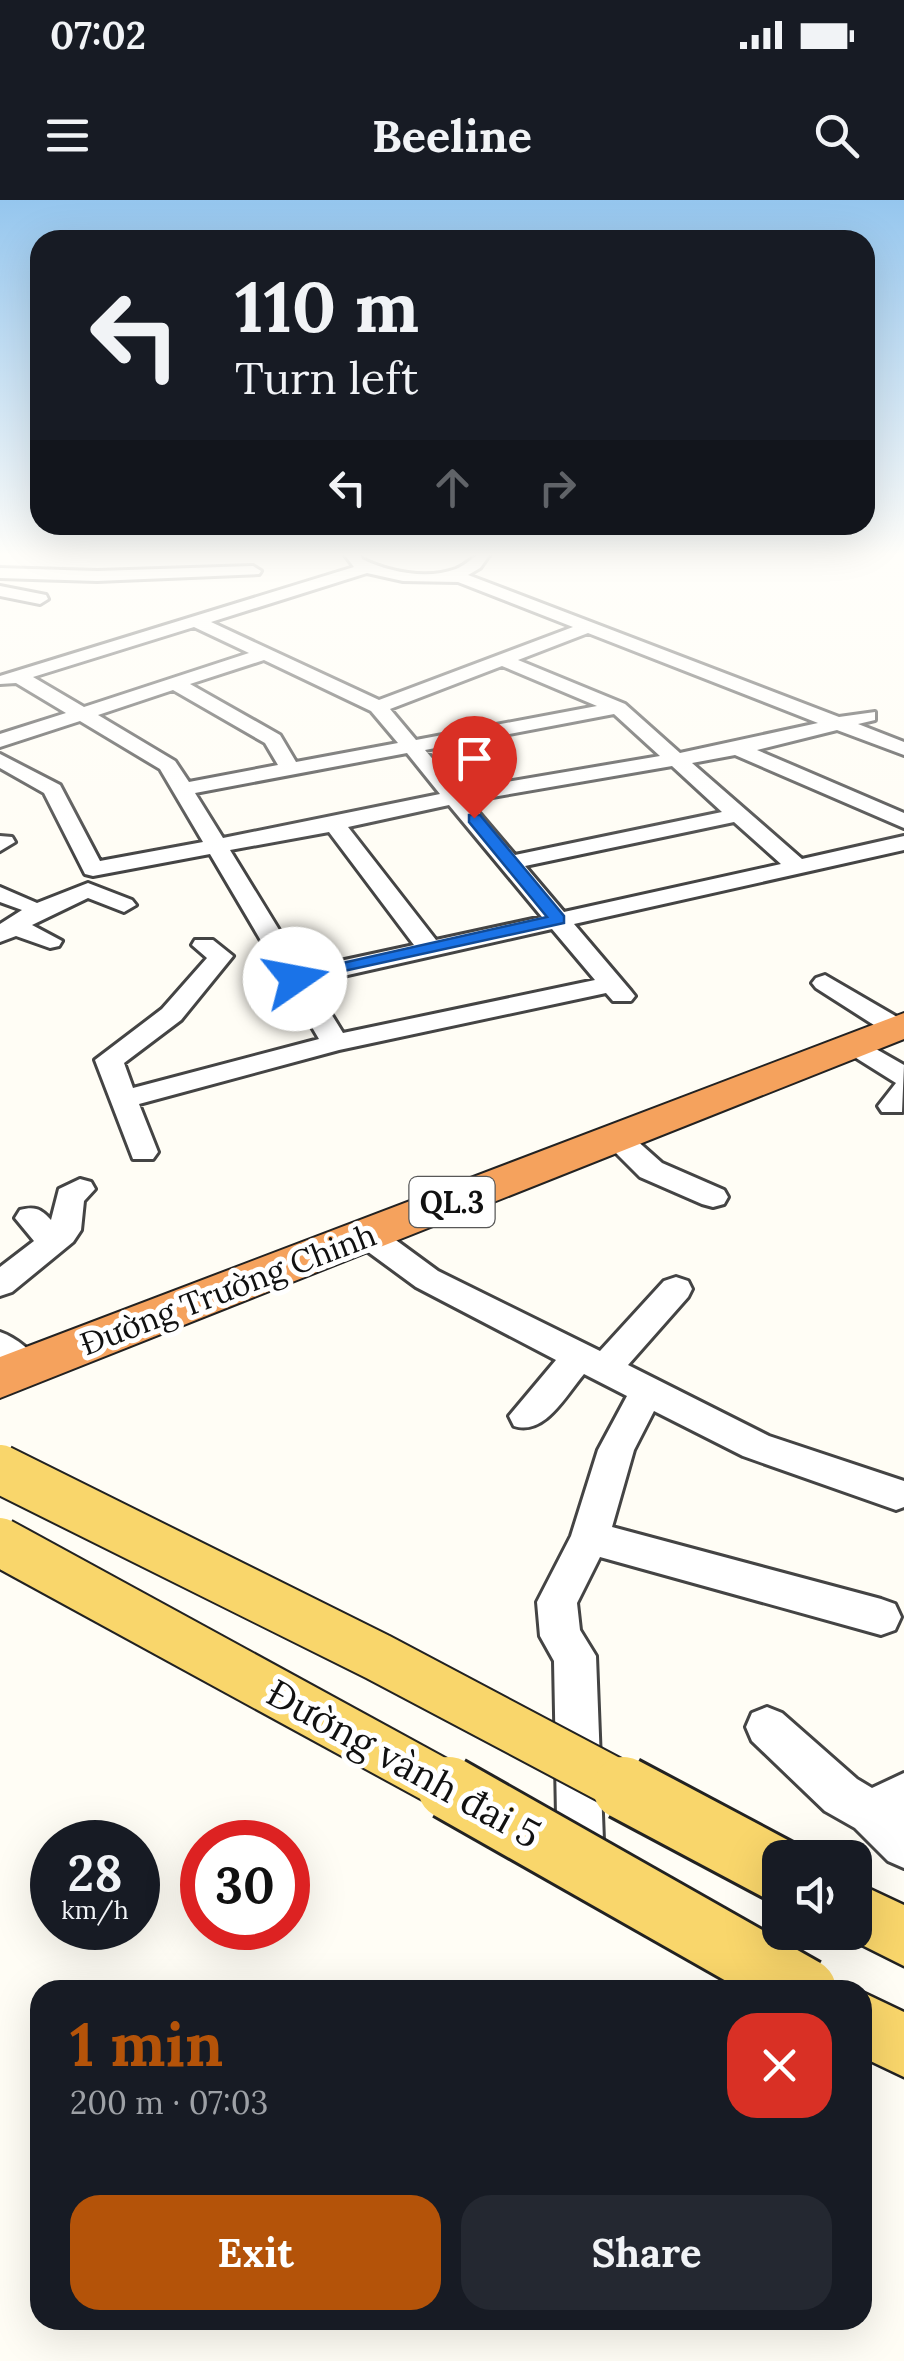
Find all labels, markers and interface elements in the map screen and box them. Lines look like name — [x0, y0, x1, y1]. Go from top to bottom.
text: 07:02 — [50, 11, 146, 59]
text: Beeline — [372, 107, 532, 164]
icon: menu — [40, 108, 95, 163]
icon: search — [809, 108, 864, 163]
text: 110 m — [235, 262, 419, 351]
icon: left — [70, 270, 200, 400]
text: Turn left — [235, 349, 418, 406]
icon: left — [320, 460, 375, 515]
icon: ahead — [425, 460, 480, 515]
icon: right — [530, 460, 585, 515]
pin — [432, 716, 517, 819]
icon: arrive — [447, 731, 502, 786]
position arrow — [243, 927, 347, 1031]
road number: QL.3 — [410, 1177, 494, 1227]
street label: Đường Trường Chinh — [74, 1214, 382, 1364]
street label: Đường vành đai 5 — [258, 1668, 549, 1859]
speed limit sign: 30 — [180, 1820, 310, 1950]
map controls — [762, 1840, 872, 1950]
button: sound — [762, 1840, 872, 1950]
text: 28 — [67, 1841, 123, 1905]
text: km/h — [61, 1894, 129, 1926]
text: 1 min — [70, 2006, 223, 2082]
button: close — [727, 2013, 832, 2118]
text: 200 m · 07:03 — [70, 2082, 268, 2123]
button: Exit — [70, 2195, 441, 2310]
button: Share — [461, 2195, 832, 2310]

